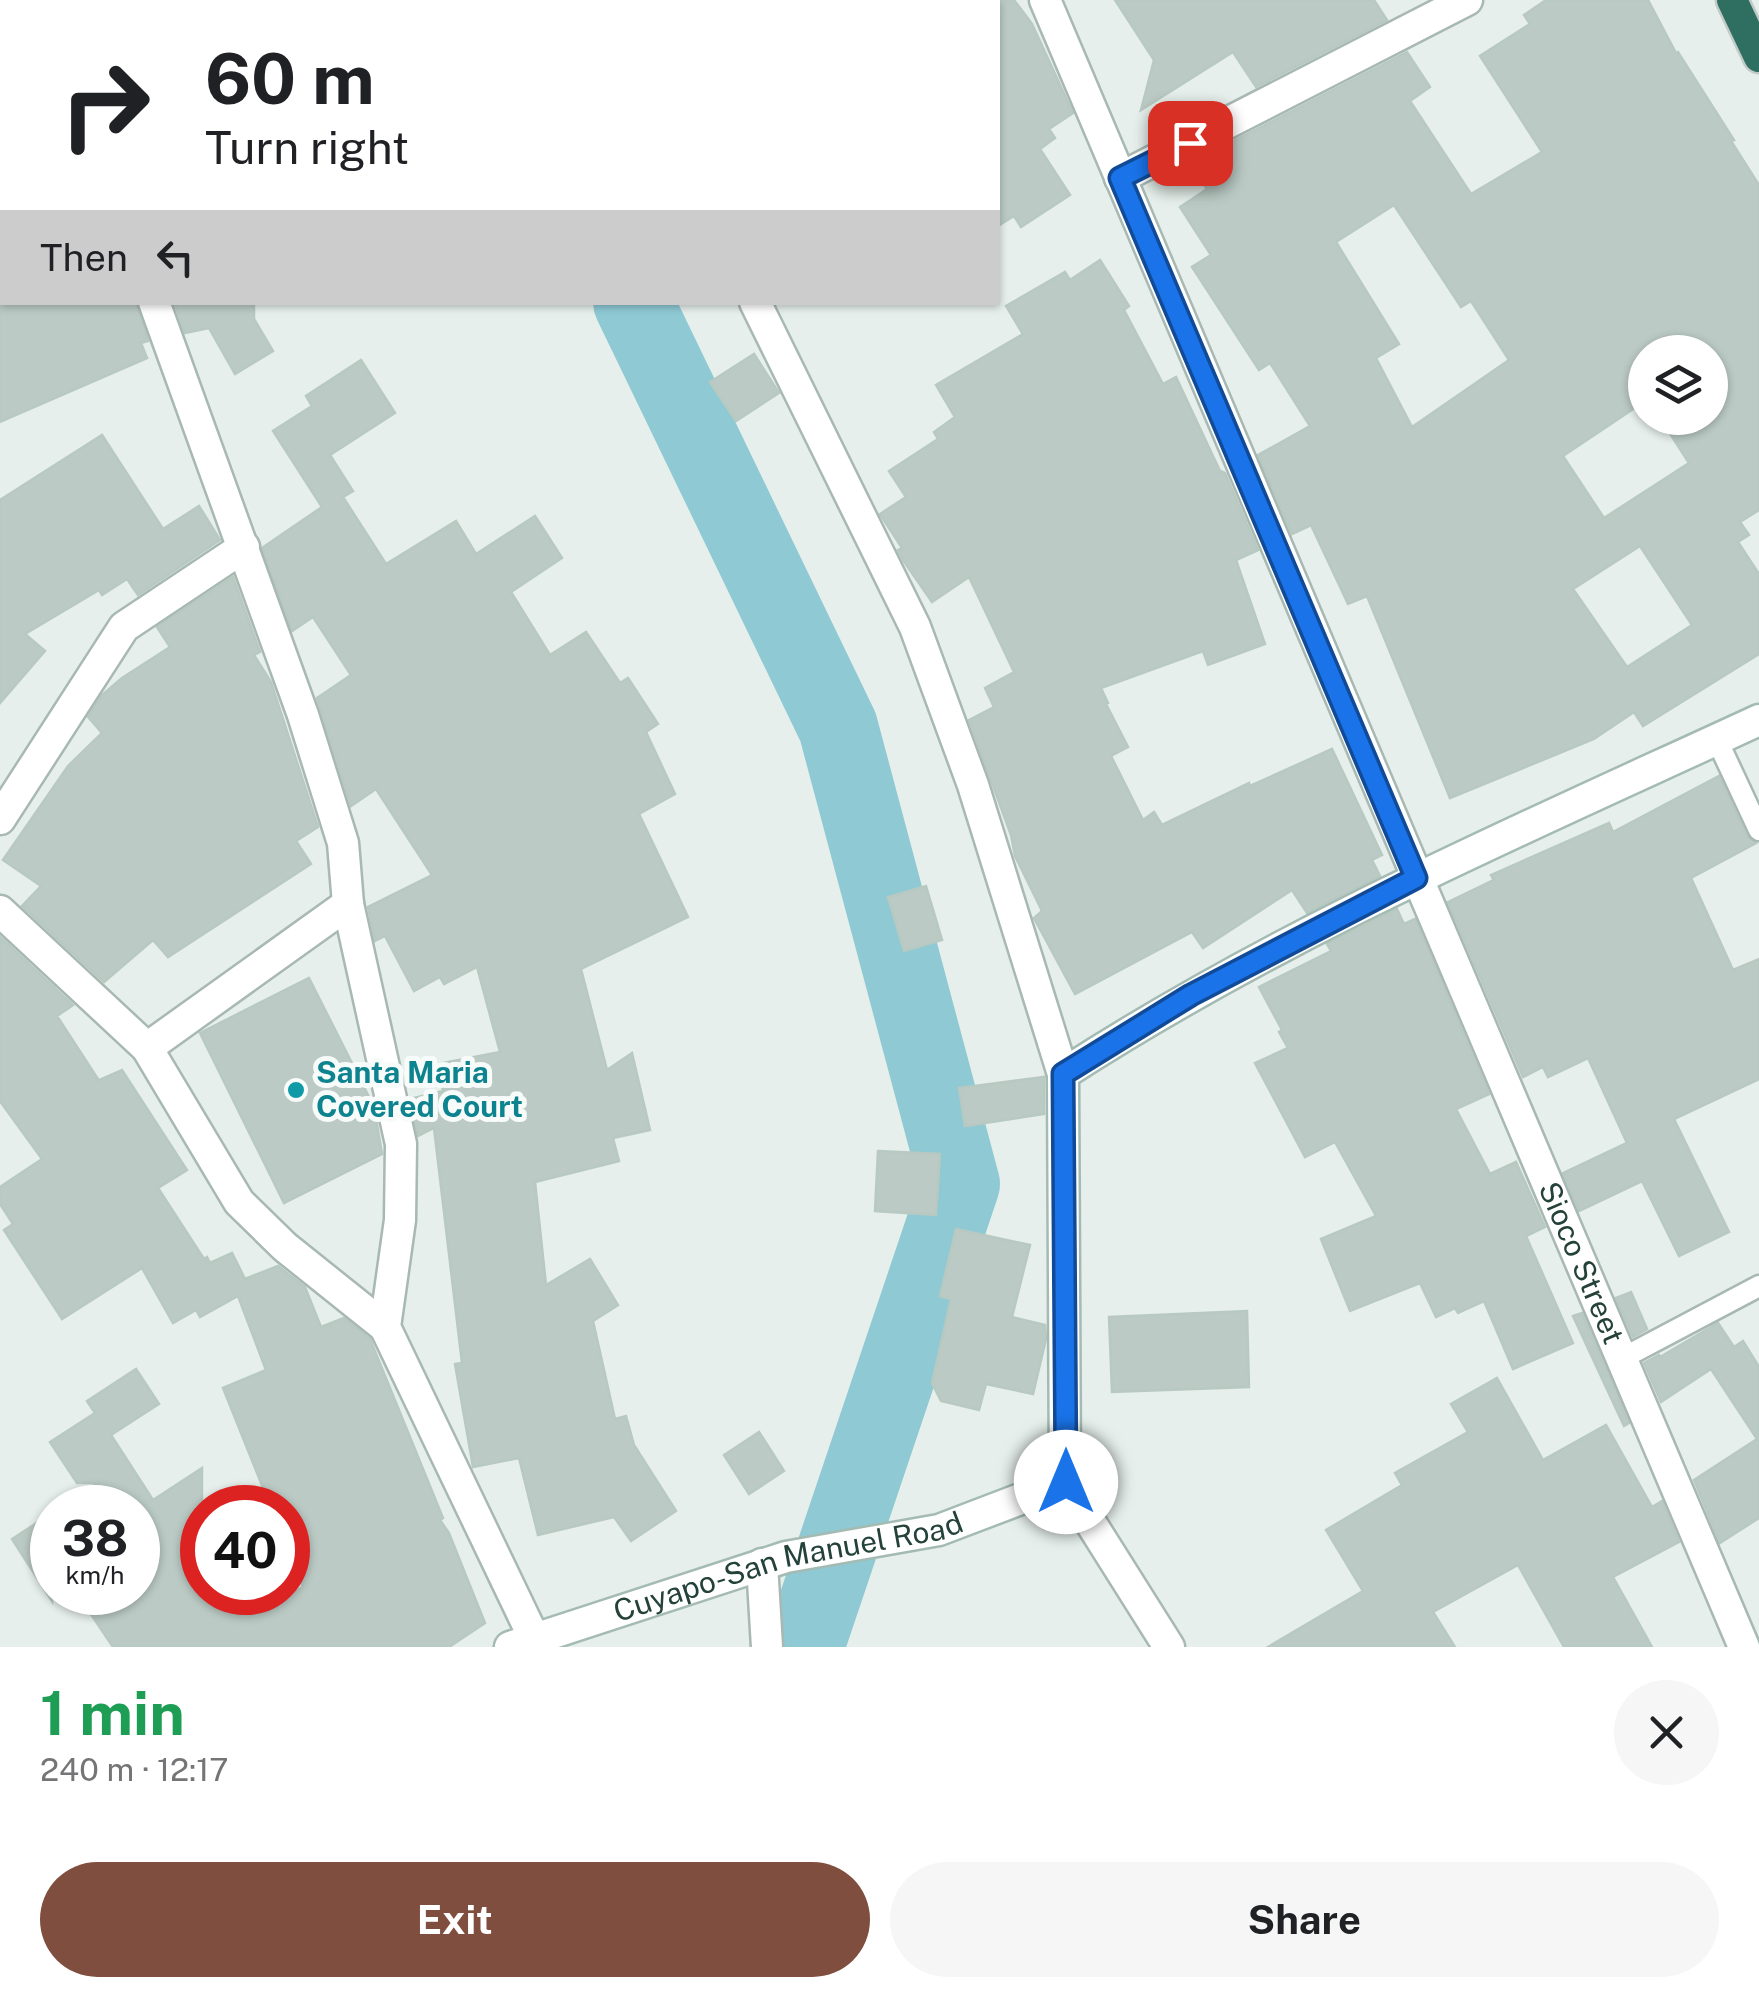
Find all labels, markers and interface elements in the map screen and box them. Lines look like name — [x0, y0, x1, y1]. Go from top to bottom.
text: 60 m — [205, 37, 375, 120]
icon: right — [40, 40, 170, 170]
pin — [1148, 101, 1233, 186]
icon: arrive — [1163, 116, 1218, 171]
text: Turn right — [205, 121, 409, 174]
icon: left — [148, 230, 203, 285]
text: Then — [40, 235, 128, 280]
map controls — [1628, 335, 1728, 435]
button: layers — [1628, 335, 1728, 435]
place label: Santa Maria Covered Court — [316, 1054, 523, 1124]
marker: Santa Maria Covered Court — [285, 1079, 307, 1101]
street label: Sioco Street — [1532, 1176, 1632, 1349]
position arrow — [1014, 1430, 1118, 1534]
speed limit sign: 40 — [180, 1485, 310, 1615]
street label: Cuyapo-San Manuel Road — [609, 1504, 968, 1629]
text: 38 — [62, 1508, 128, 1567]
text: km/h — [66, 1560, 124, 1590]
text: 1 min — [40, 1678, 185, 1749]
button: close — [1614, 1680, 1719, 1785]
text: 240 m · 12:17 — [40, 1751, 228, 1788]
button: Exit — [40, 1862, 870, 1977]
button: Share — [890, 1862, 1719, 1977]

